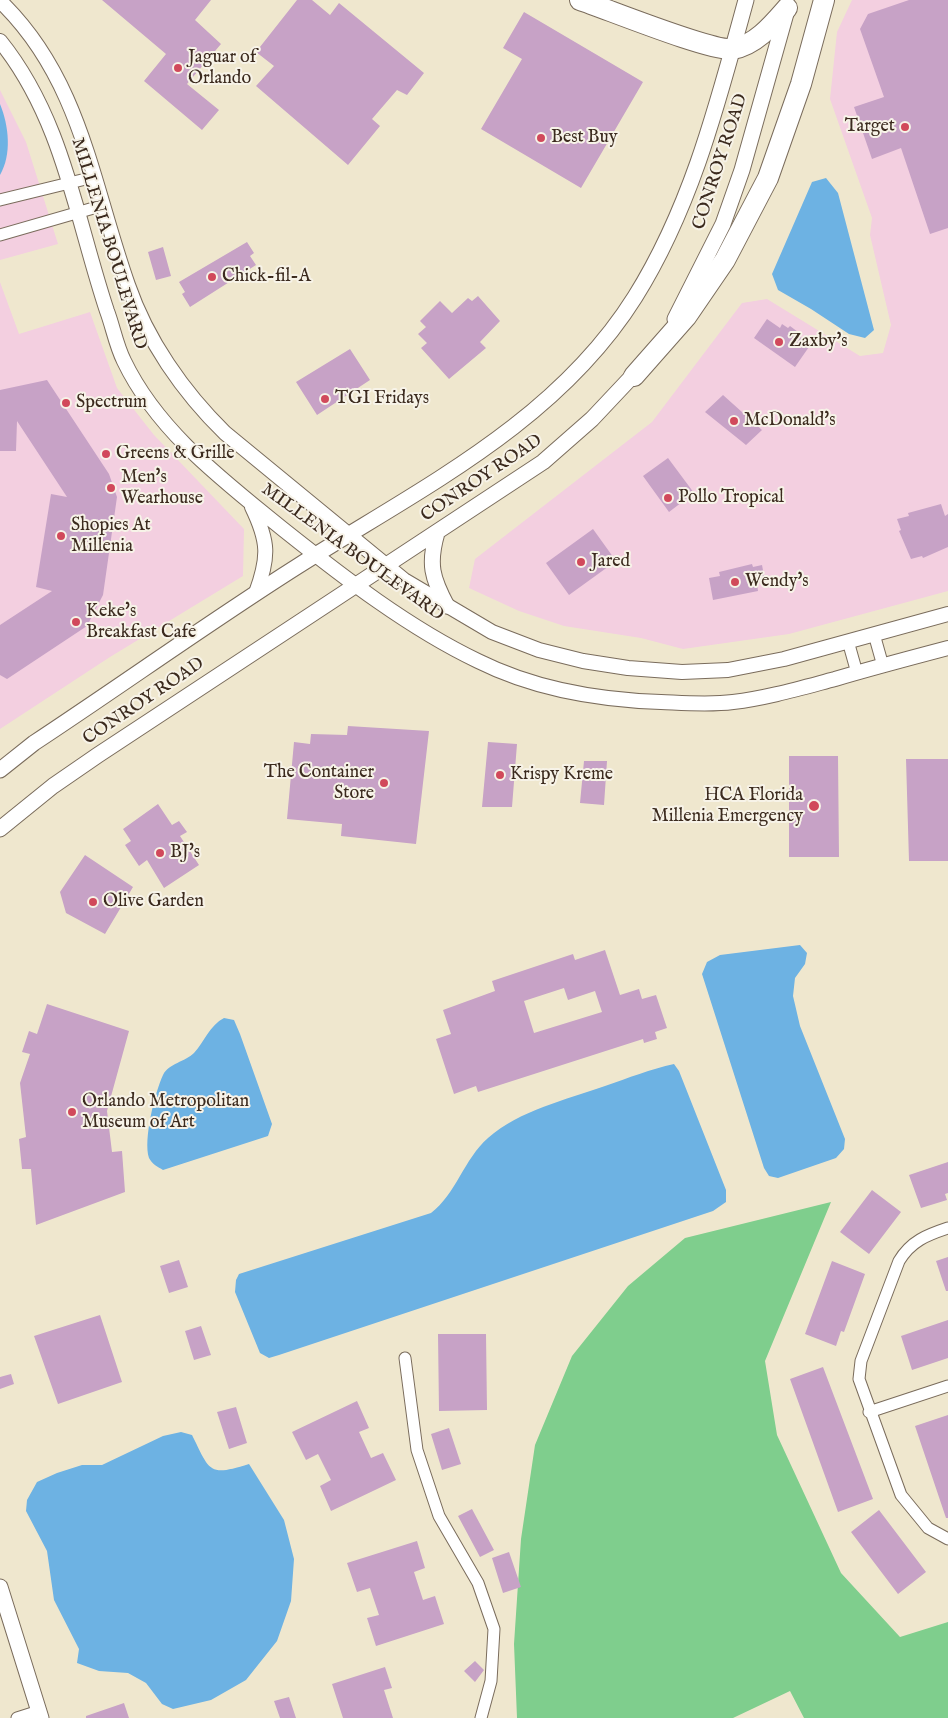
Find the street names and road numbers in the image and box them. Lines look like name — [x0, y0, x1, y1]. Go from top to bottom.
street label: CONROY ROAD — [689, 91, 753, 233]
street label: MILLENIA BOULEVARD — [65, 136, 151, 352]
street label: CONROY ROAD — [417, 430, 547, 528]
street label: MILLENIA BOULEVARD — [257, 480, 447, 626]
street label: CONROY ROAD — [79, 653, 209, 751]

